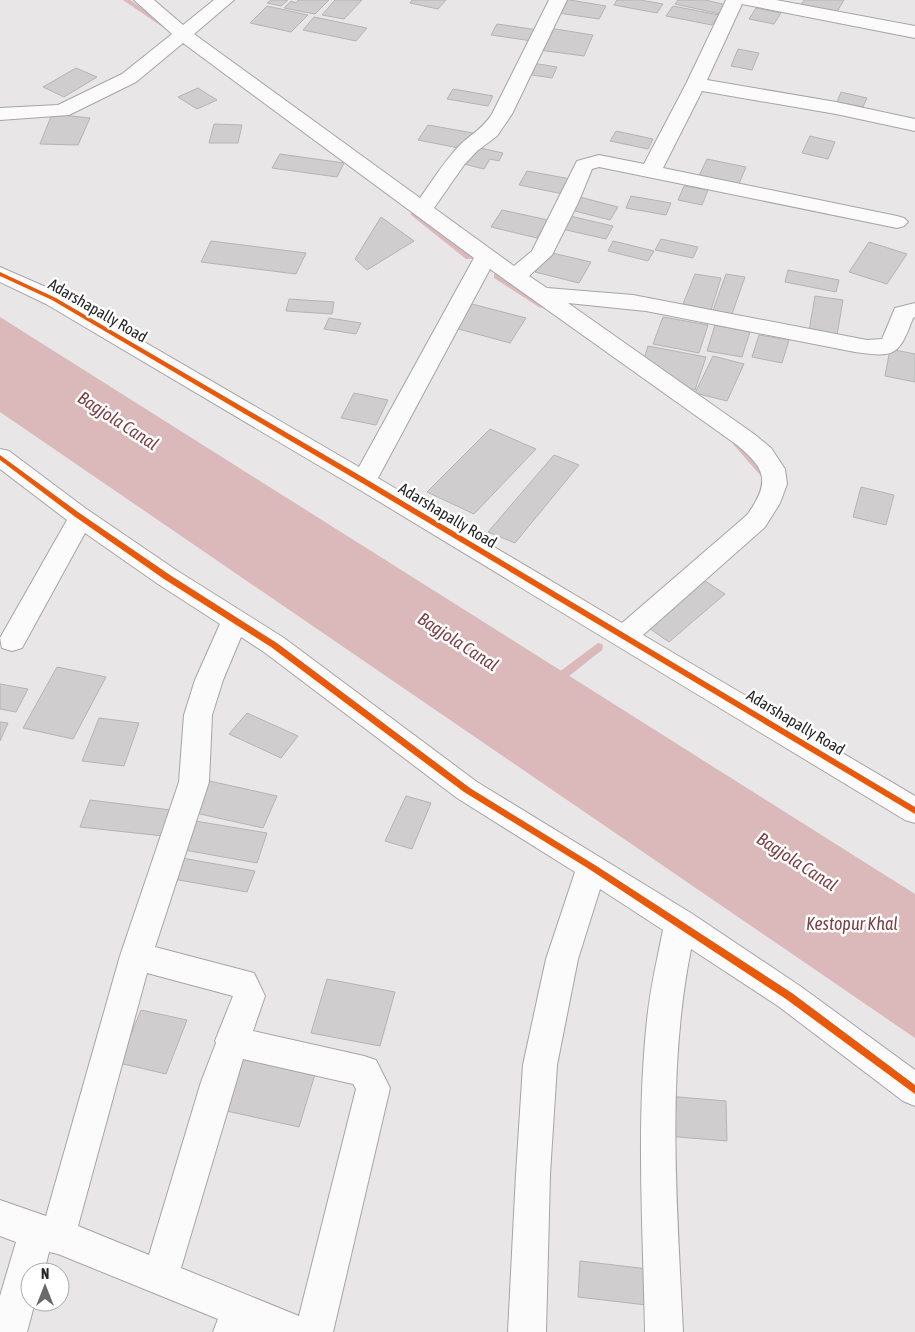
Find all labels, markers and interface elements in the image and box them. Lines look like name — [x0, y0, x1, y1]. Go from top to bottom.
street label: Adarshapally Road — [45, 274, 151, 346]
water label: Bagjola Canal — [74, 387, 162, 454]
street label: Adarshapally Road — [395, 479, 500, 552]
water label: Bagjola Canal — [414, 608, 502, 675]
street label: Adarshapally Road — [743, 686, 848, 759]
water label: Bagjola Canal — [753, 828, 841, 895]
water label: Kestopur Khal — [806, 913, 898, 934]
north arrow — [20, 1262, 70, 1312]
text: N — [41, 1266, 49, 1282]

